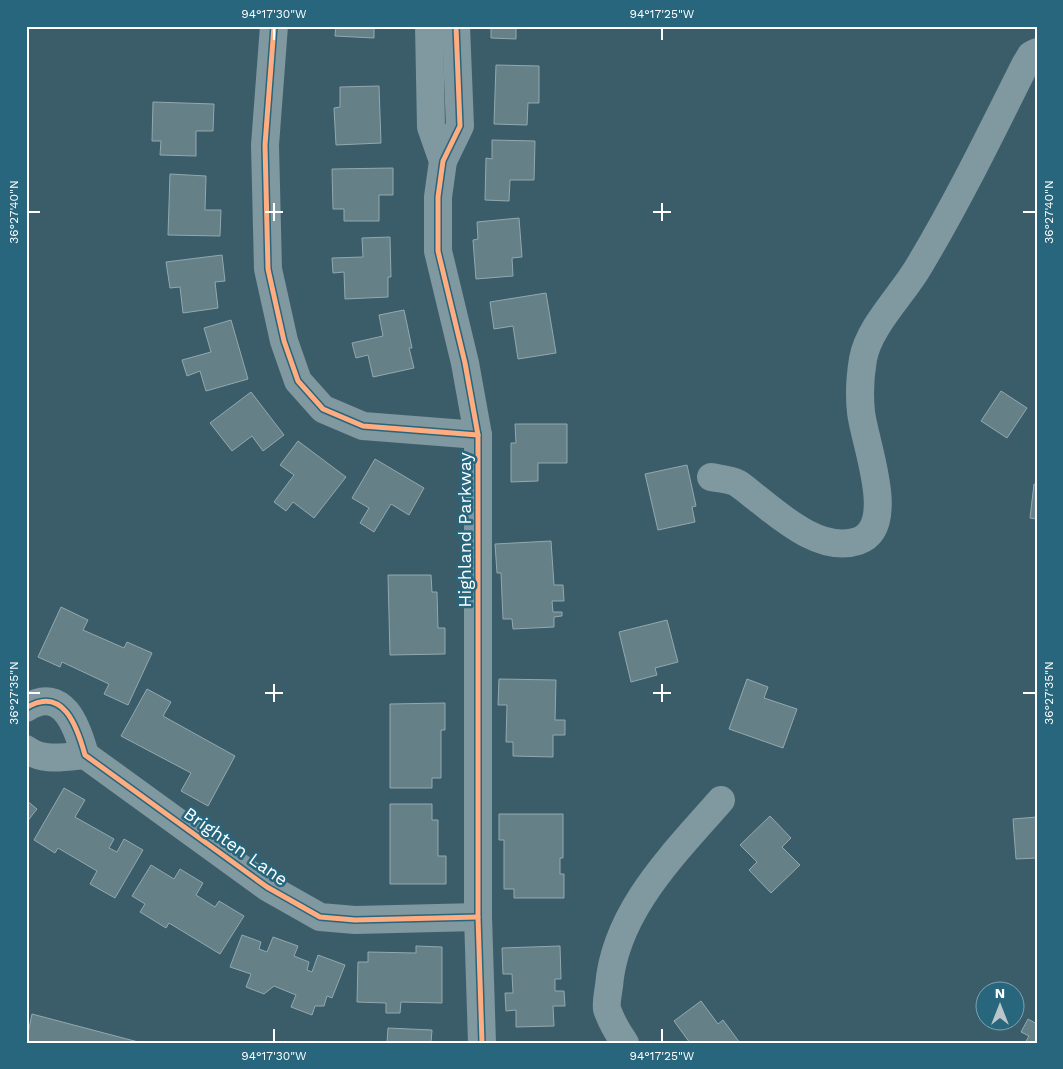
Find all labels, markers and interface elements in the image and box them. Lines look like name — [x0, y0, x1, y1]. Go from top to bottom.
text: 94°17'30"W — [241, 7, 307, 21]
text: 94°17'25"W — [630, 7, 695, 21]
text: 36°27'40"N — [7, 180, 21, 244]
text: 36°27'40"N — [1042, 180, 1056, 244]
street label: Highland Parkway — [454, 452, 475, 608]
text: 36°27'35"N — [7, 661, 21, 725]
text: 36°27'35"N — [1042, 661, 1056, 725]
street label: Brighten Lane — [180, 802, 292, 890]
north arrow — [976, 982, 1026, 1032]
text: N — [995, 985, 1005, 1001]
text: 94°17'30"W — [241, 1049, 307, 1063]
text: 94°17'25"W — [630, 1049, 695, 1063]

